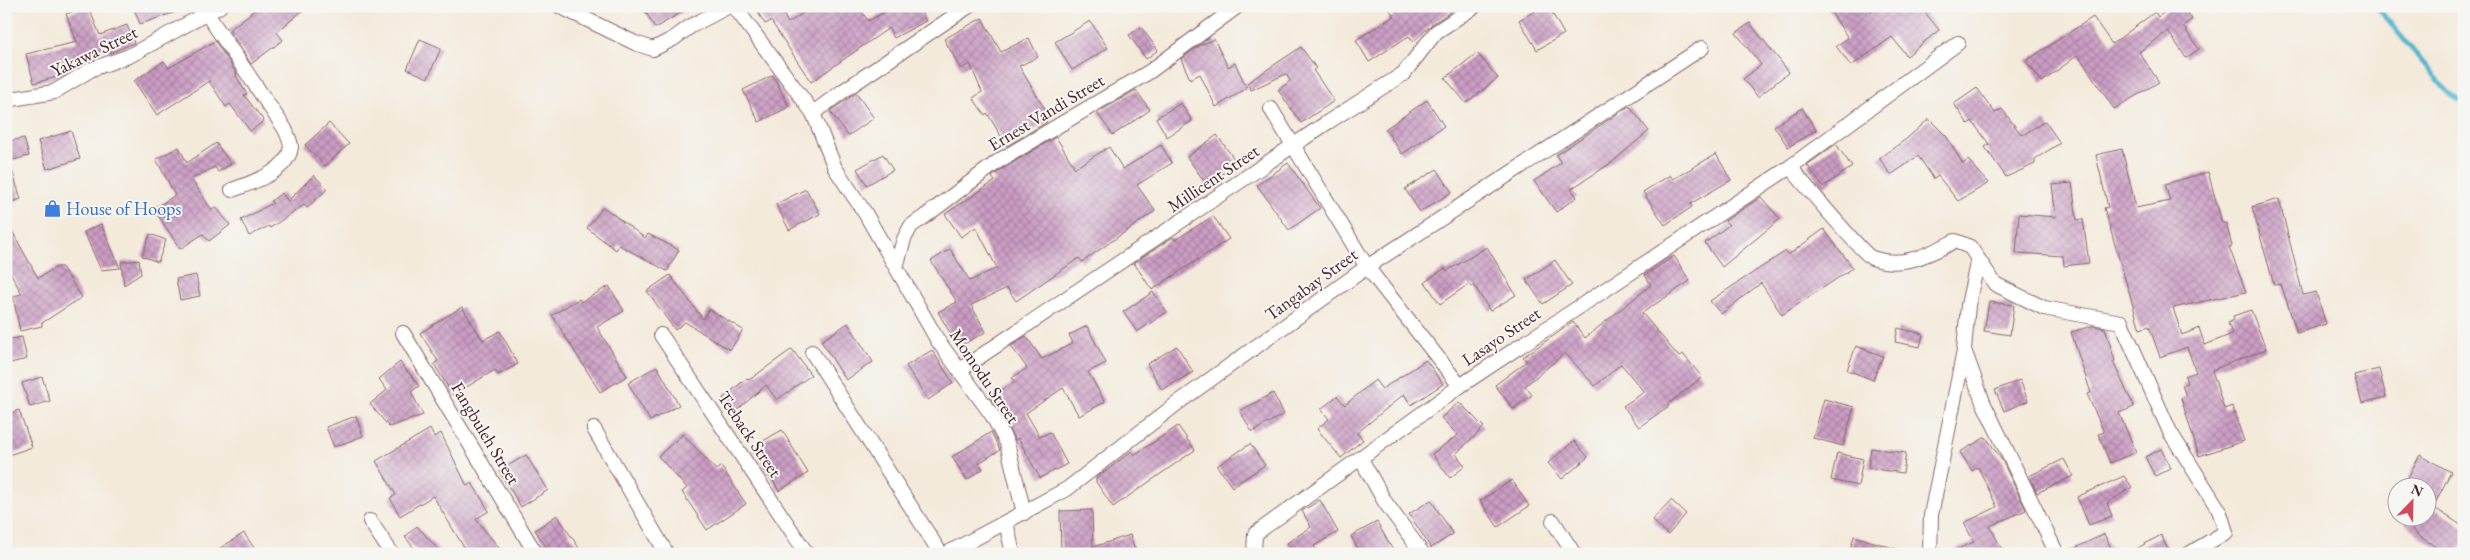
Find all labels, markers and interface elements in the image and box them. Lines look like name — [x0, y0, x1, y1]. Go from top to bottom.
street label: Yakawa Street — [47, 20, 141, 82]
street label: Ernest Vandi Street — [984, 68, 1109, 156]
street label: Millicent Street — [1163, 139, 1264, 217]
place label: House of Hoops — [66, 197, 181, 220]
shop icon: House of Hoops — [42, 198, 62, 218]
street label: Tangabay Street — [1260, 243, 1362, 325]
street label: Lasayo Street — [1457, 301, 1545, 371]
street label: Momodu Street — [945, 324, 1025, 428]
street label: Fangbuleh Street — [446, 377, 526, 489]
street label: Teeback Street — [713, 387, 787, 482]
north arrow — [2388, 478, 2438, 528]
text: N — [2408, 480, 2426, 501]

